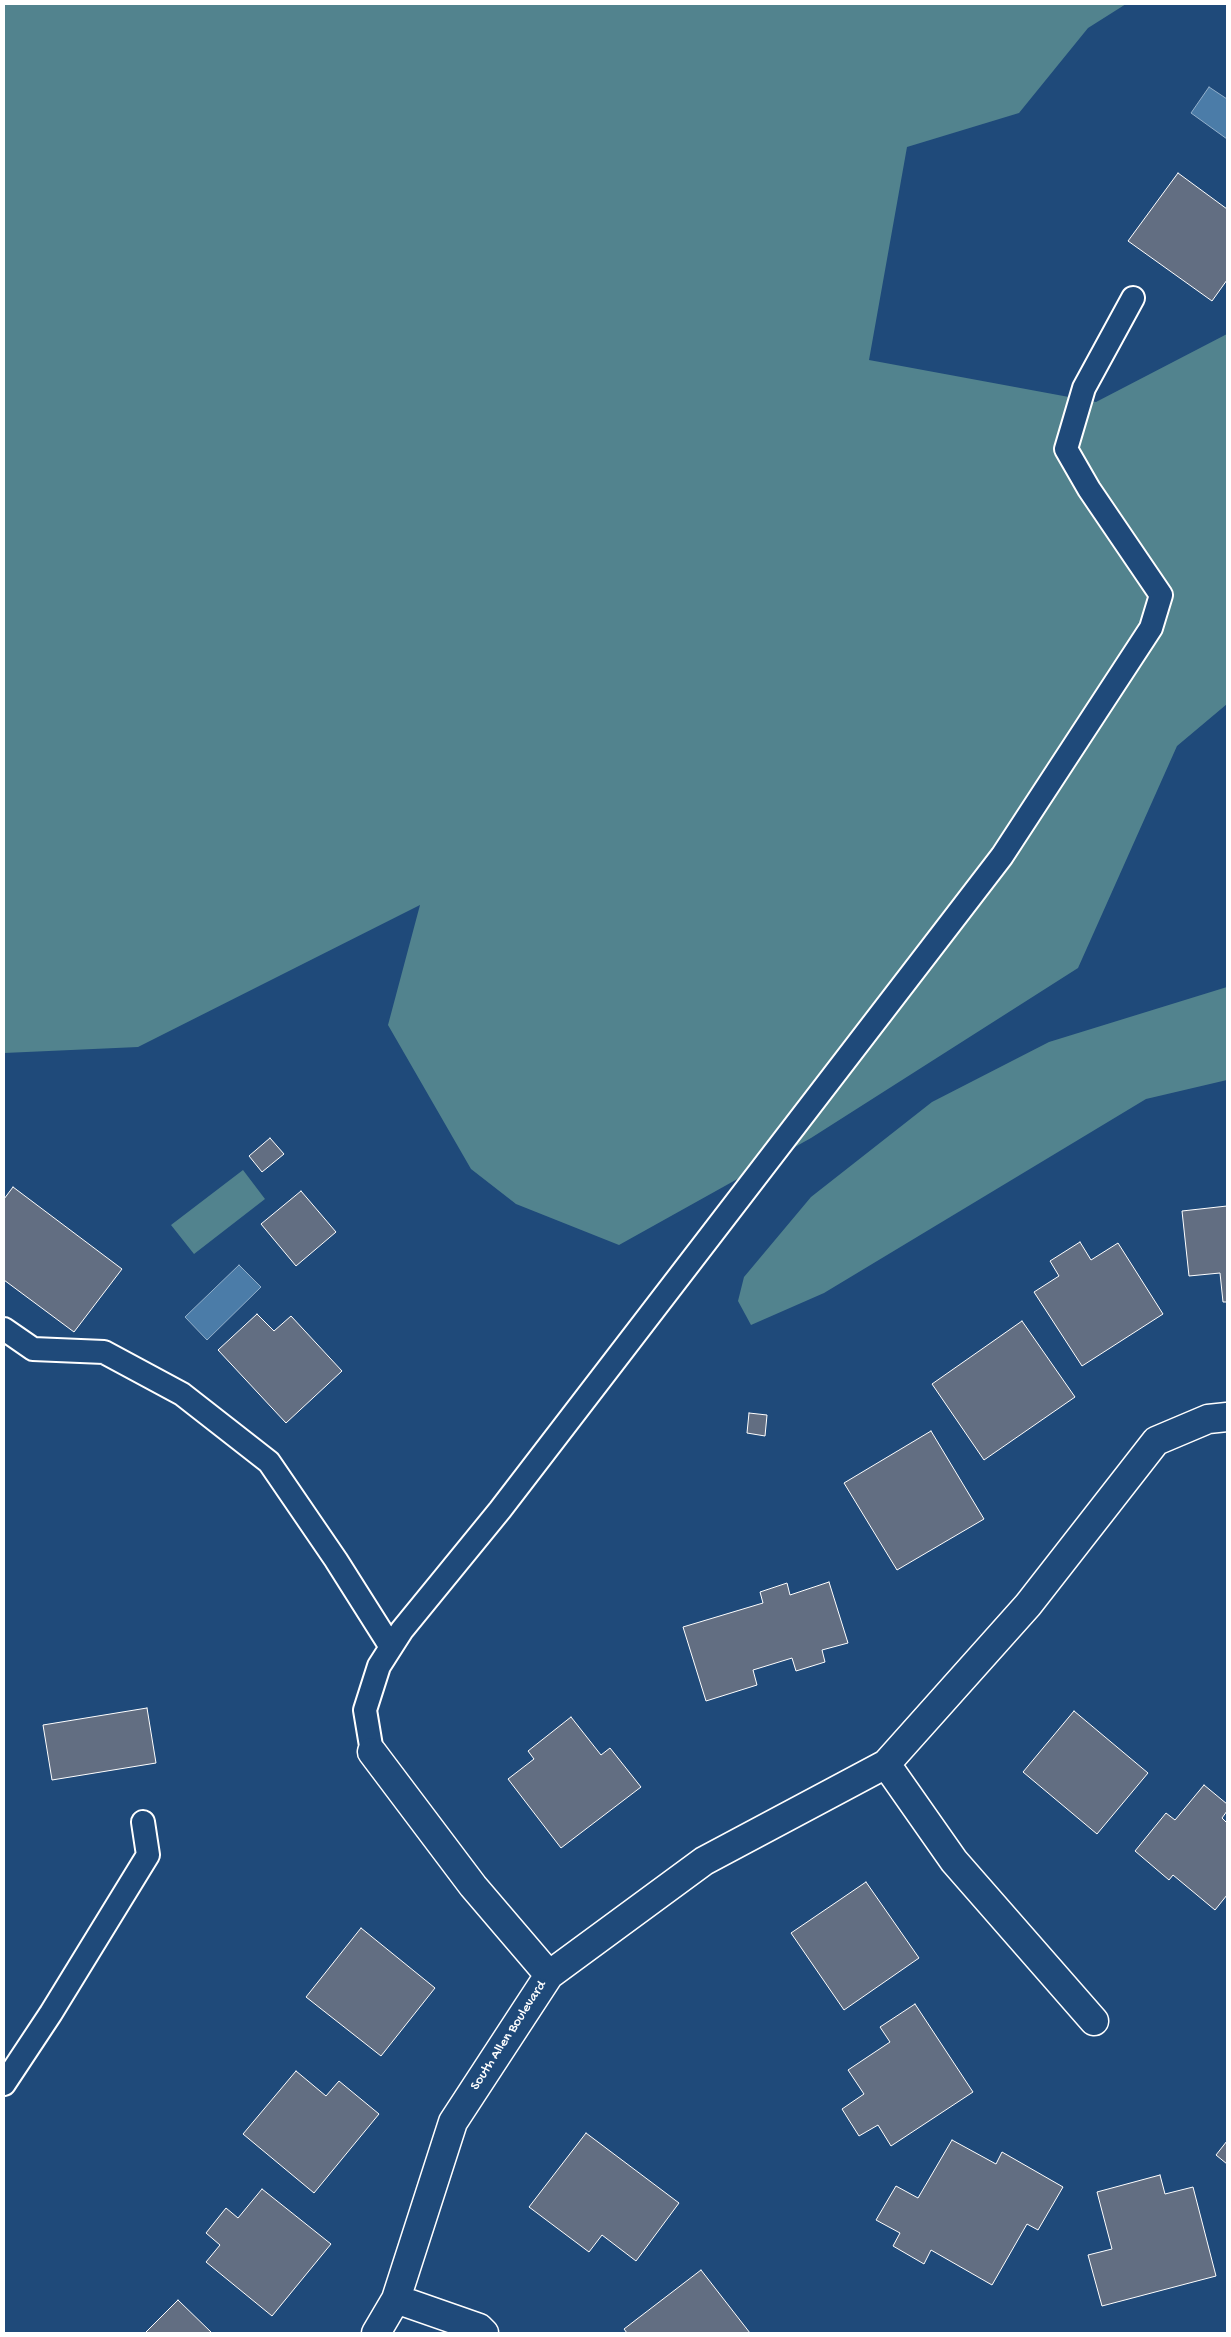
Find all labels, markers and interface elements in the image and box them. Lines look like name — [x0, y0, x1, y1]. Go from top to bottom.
street label: South Allen Boulevard — [467, 1978, 551, 2094]

